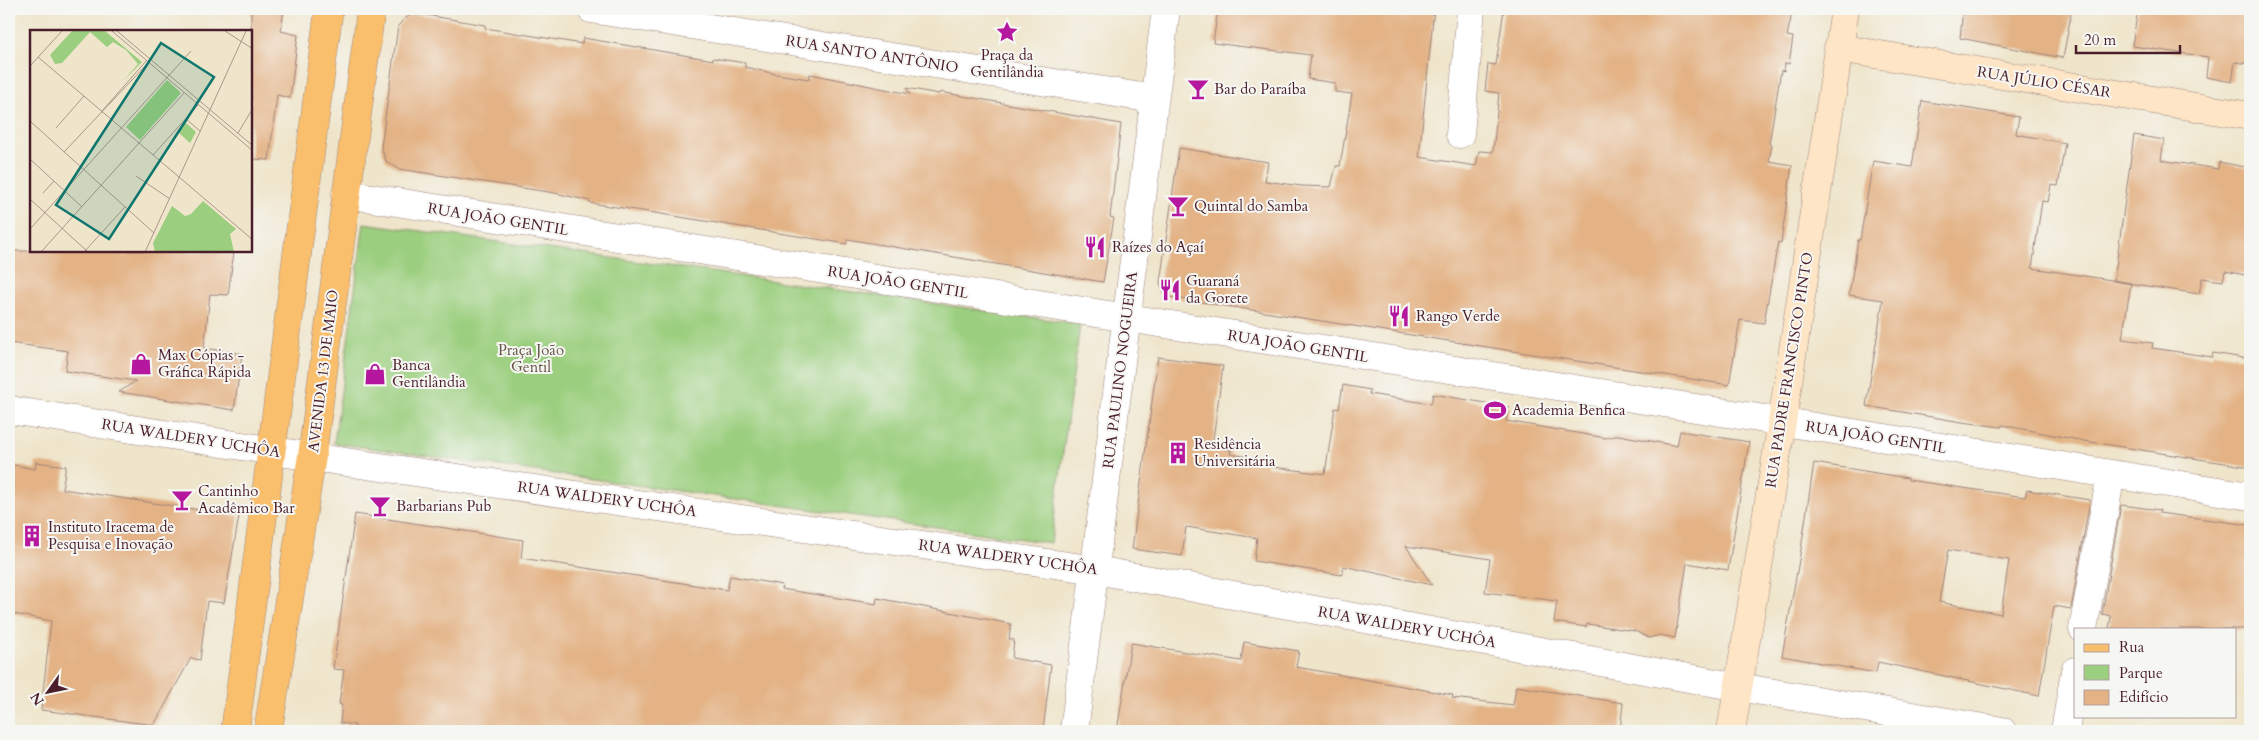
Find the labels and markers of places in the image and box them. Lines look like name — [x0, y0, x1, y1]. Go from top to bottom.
place icon: Praça da Gentilândia — [994, 19, 1020, 45]
place label: Praça da Gentilândia — [970, 45, 1044, 82]
bar icon: Bar do Paraíba — [1185, 76, 1211, 102]
place label: Bar do Paraíba — [1214, 79, 1307, 99]
bar icon: Quintal do Samba — [1165, 193, 1191, 219]
place label: Quintal do Samba — [1194, 196, 1309, 216]
restaurant icon: Raízes do Açaí — [1082, 234, 1108, 260]
place label: Raízes do Açaí — [1112, 237, 1204, 257]
place label: Guaraná da Gorete — [1186, 271, 1248, 308]
restaurant icon: Guaraná da Gorete — [1157, 277, 1183, 303]
restaurant icon: Rango Verde — [1386, 303, 1412, 329]
place label: Rango Verde — [1416, 306, 1500, 326]
place label: Max Cópias - Gráfica Rápida — [158, 345, 252, 382]
shop icon: Max Cópias - Gráfica Rápida — [128, 351, 154, 377]
place label: Banca Gentilândia — [392, 355, 466, 392]
shop icon: Banca Gentilândia — [362, 361, 388, 387]
sports icon: Academia Benfica — [1482, 397, 1508, 423]
place label: Academia Benfica — [1512, 400, 1626, 420]
place label: Residência Universitária — [1194, 434, 1276, 471]
building icon: Residência Universitária — [1165, 440, 1191, 466]
place label: Cantinho Acadêmico Bar — [198, 481, 295, 518]
bar icon: Cantinho Acadêmico Bar — [169, 487, 195, 513]
bar icon: Barbarians Pub — [367, 493, 393, 519]
place label: Barbarians Pub — [396, 496, 492, 516]
place label: Instituto Iracema de Pesquisa e Inovação — [48, 517, 174, 554]
building icon: Instituto Iracema de Pesquisa e Inovação — [19, 523, 45, 549]

